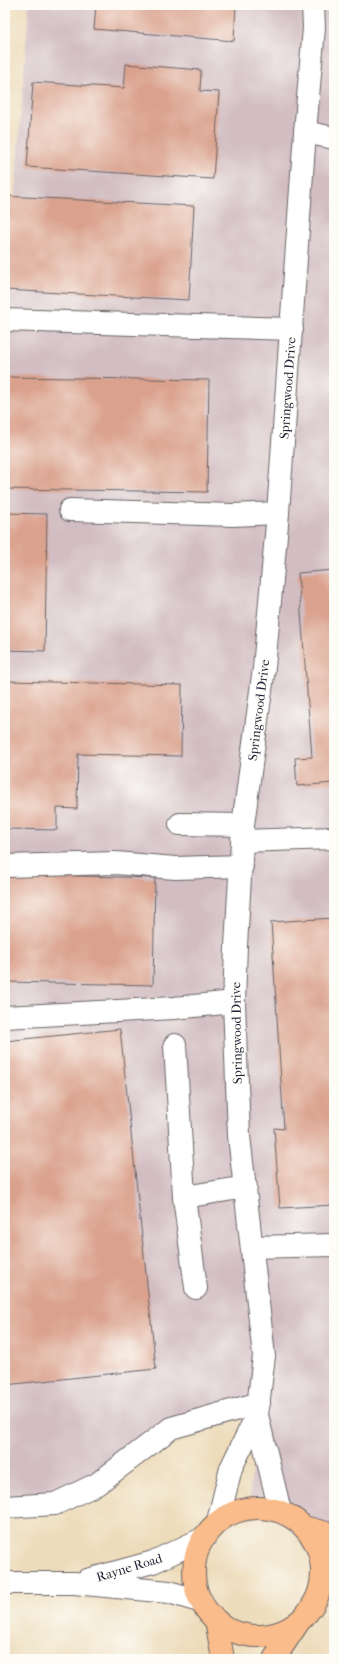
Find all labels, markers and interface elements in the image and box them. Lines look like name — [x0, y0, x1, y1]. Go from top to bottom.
street label: Springwood Drive — [276, 336, 299, 439]
street label: Springwood Drive — [245, 658, 272, 762]
street label: Springwood Drive — [228, 981, 245, 1084]
street label: Rayne Road — [94, 1550, 165, 1585]

